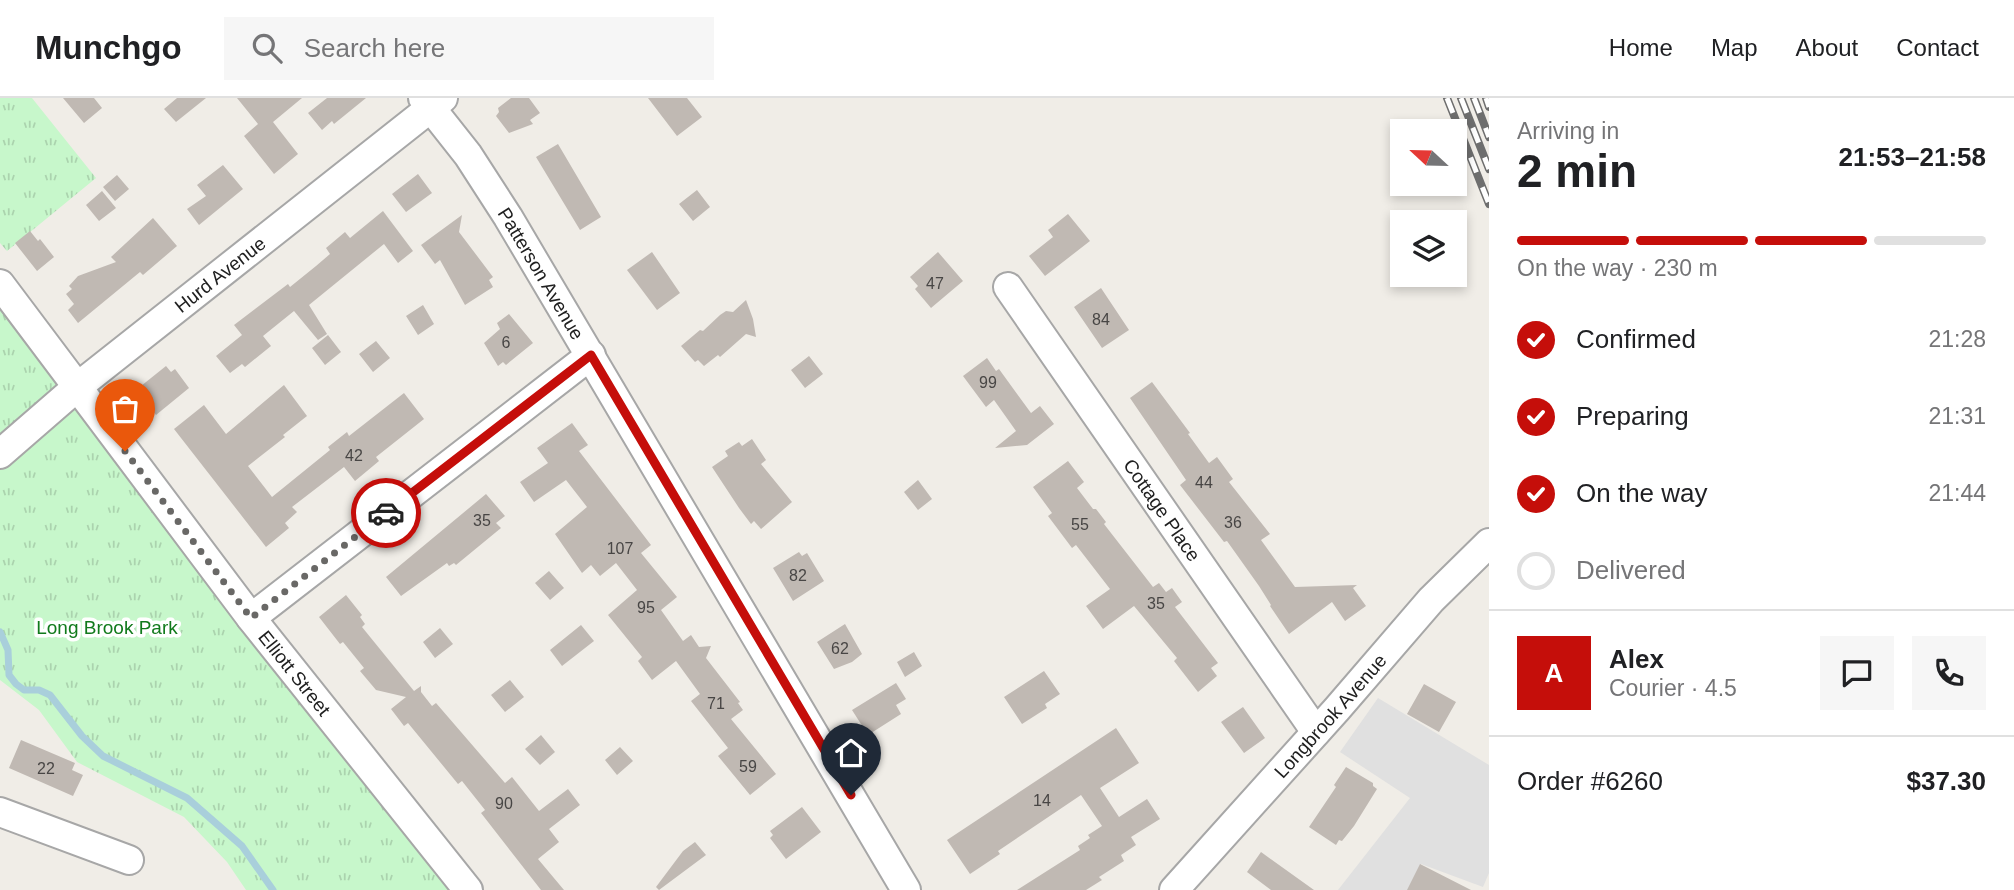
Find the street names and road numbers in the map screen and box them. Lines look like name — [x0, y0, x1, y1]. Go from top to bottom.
street label: Patterson Avenue — [494, 204, 588, 344]
street label: Hurd Avenue — [171, 233, 270, 317]
street label: Cottage Place — [1119, 455, 1204, 565]
street label: Elliott Street — [254, 627, 335, 720]
street label: Longbrook Avenue — [1270, 650, 1391, 782]

